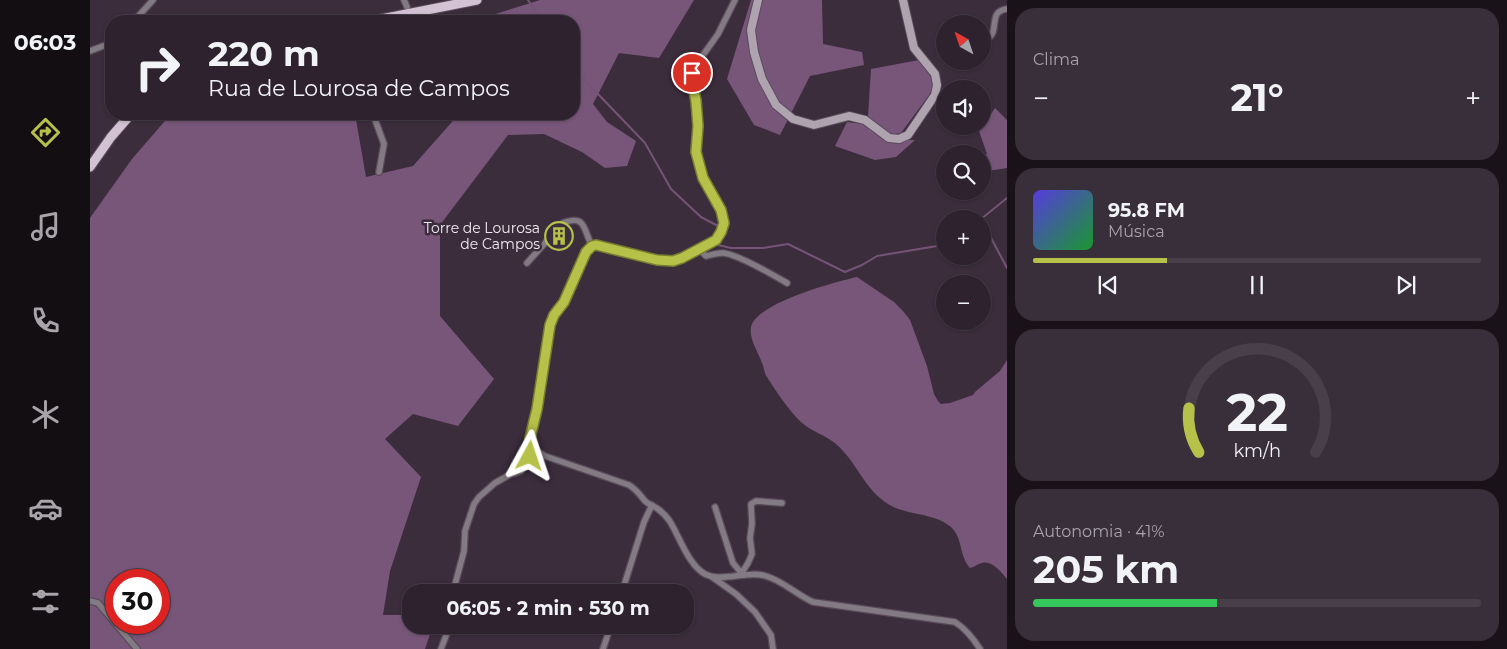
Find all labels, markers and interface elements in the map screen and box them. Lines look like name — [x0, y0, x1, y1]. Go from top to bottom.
north arrow — [936, 15, 991, 70]
map controls — [936, 15, 991, 330]
text: 06:03 — [14, 29, 76, 56]
text: 220 m — [208, 32, 320, 75]
icon: right — [125, 35, 190, 100]
text: Clima — [1033, 50, 1079, 69]
pin — [671, 52, 713, 94]
icon: arrive — [678, 59, 706, 87]
text: 21° — [1230, 74, 1284, 121]
text: Rua de Lourosa de Campos — [208, 75, 510, 102]
button: sound — [936, 80, 991, 135]
text: − — [1033, 81, 1049, 115]
text: + — [1465, 81, 1481, 115]
icon: directions — [28, 115, 63, 150]
button: search — [936, 145, 991, 200]
text: 95.8 FM — [1108, 199, 1185, 222]
icon: music — [28, 209, 63, 244]
button: + — [936, 210, 991, 265]
place label: Torre de Lourosa de Campos — [424, 219, 540, 253]
building icon: Torre de Lourosa de Campos — [544, 221, 574, 251]
text: Música — [1108, 222, 1165, 241]
icon: previous — [1094, 271, 1122, 299]
icon: pause — [1243, 271, 1271, 299]
icon: next — [1392, 271, 1420, 299]
button: − — [936, 275, 991, 330]
icon: phone — [28, 303, 63, 338]
text: 22 — [1226, 381, 1288, 444]
icon: climate — [28, 397, 63, 432]
position arrow — [503, 429, 555, 481]
text: km/h — [1233, 440, 1281, 461]
icon: car — [28, 491, 63, 526]
text: Autonomia · 41% — [1033, 522, 1165, 541]
text: 205 km — [1033, 546, 1179, 593]
speed limit sign: 30 — [105, 569, 170, 634]
icon: filters — [28, 584, 63, 619]
text: 06:05 · 2 min · 530 m — [446, 597, 650, 620]

